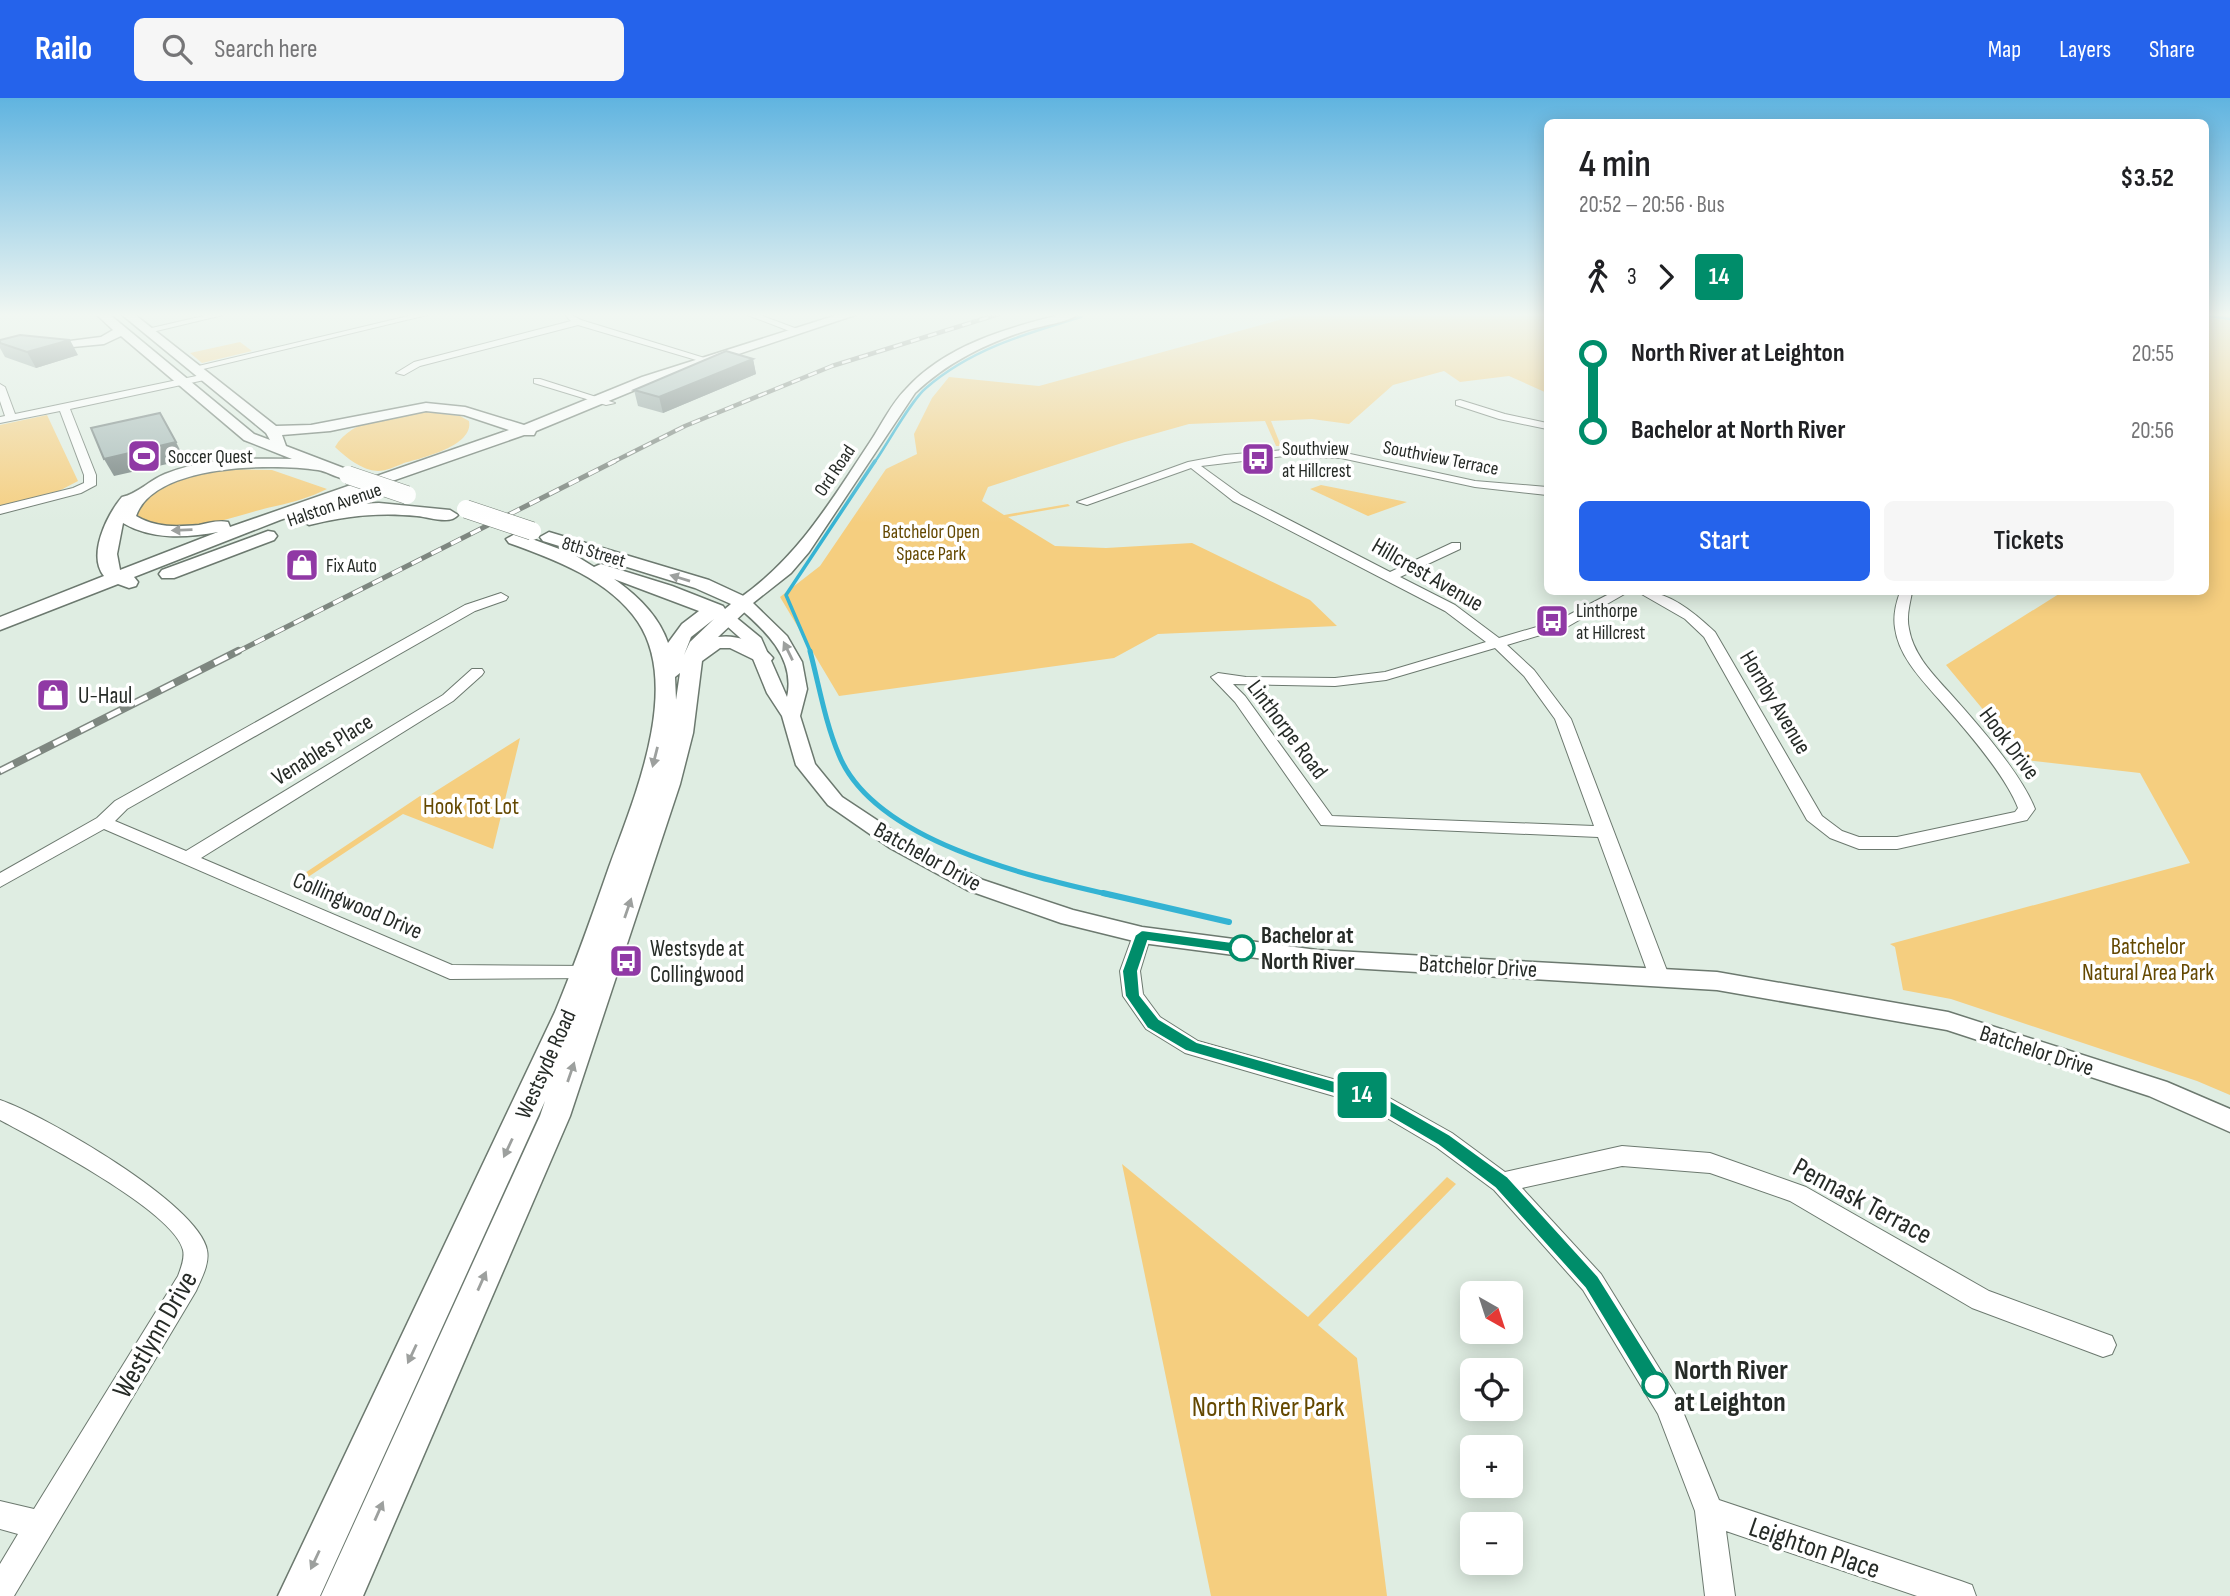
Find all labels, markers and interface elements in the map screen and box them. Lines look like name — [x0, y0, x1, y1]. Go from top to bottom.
search box — [134, 18, 624, 81]
text: Railo — [35, 29, 92, 69]
icon: search — [158, 30, 196, 68]
text: Search here — [214, 34, 318, 65]
text: Map — [1988, 35, 2021, 64]
text: Layers — [2059, 35, 2111, 64]
text: Share — [2149, 35, 2195, 64]
text: 4 min — [1579, 142, 1651, 187]
text: $3.52 — [2120, 163, 2174, 194]
text: 20:52 – 20:56 · Bus — [1579, 191, 1725, 219]
icon: walk — [1579, 258, 1617, 296]
icon: forward — [1647, 258, 1685, 296]
text: 14 — [1709, 262, 1729, 291]
text: 3 — [1627, 263, 1637, 291]
text: North River at Leighton — [1631, 338, 1844, 369]
text: 20:55 — [2132, 340, 2174, 368]
text: Bachelor at North River — [1631, 415, 1845, 446]
text: 20:56 — [2131, 417, 2174, 445]
street label: Southview Terrace — [1381, 436, 1500, 481]
sports icon: Soccer Quest — [125, 437, 163, 475]
place label: Southview at Hillcrest — [1282, 438, 1351, 483]
bus stop icon: Southview at Hillcrest — [1239, 440, 1277, 478]
street label: Ord Road — [810, 441, 861, 501]
place label: Soccer Quest — [168, 446, 253, 469]
street label: Halston Avenue — [284, 479, 385, 532]
button: Start — [1579, 501, 1870, 581]
button: Tickets — [1884, 501, 2174, 581]
park label: Batchelor Open Space Park — [882, 521, 980, 566]
one-way arrow — [171, 525, 193, 536]
street label: 8th Street — [559, 532, 628, 573]
street label: Hillcrest Avenue — [1367, 532, 1488, 618]
shop icon: Fix Auto — [283, 546, 321, 584]
place label: Fix Auto — [326, 555, 377, 578]
one-way arrow — [669, 572, 690, 582]
place label: Linthorpe at Hillcrest — [1576, 600, 1645, 645]
bus stop icon: Linthorpe at Hillcrest — [1533, 602, 1571, 640]
one-way arrow — [782, 641, 794, 661]
street label: Hornby Avenue — [1733, 646, 1817, 759]
street label: Linthorpe Road — [1241, 675, 1333, 785]
shop icon: U-Haul — [34, 676, 72, 714]
place label: U-Haul — [78, 682, 132, 710]
street label: Hook Drive — [1973, 702, 2045, 785]
street label: Venables Place — [267, 708, 378, 792]
one-way arrow — [649, 746, 660, 768]
park label: Hook Tot Lot — [423, 793, 519, 821]
street label: Batchelor Drive — [869, 816, 986, 898]
street label: Collingwood Drive — [289, 866, 427, 946]
one-way arrow — [623, 897, 634, 918]
place label: Bachelor at North River — [1261, 922, 1355, 976]
park label: Batchelor Natural Area Park — [2082, 933, 2214, 987]
place label: Westsyde at Collingwood — [650, 935, 744, 989]
marker: Bachelor at North River — [1229, 935, 1255, 961]
bus stop icon: Westsyde at Collingwood — [607, 942, 645, 980]
street label: Batchelor Drive — [1418, 950, 1538, 984]
street label: Westsyde Road — [509, 1005, 582, 1123]
street label: Batchelor Drive — [1976, 1019, 2097, 1083]
one-way arrow — [566, 1061, 577, 1082]
line badge: 14 — [1330, 1072, 1394, 1118]
text: 14 — [1352, 1080, 1372, 1109]
one-way arrow — [502, 1138, 514, 1158]
street label: Pennask Terrace — [1787, 1151, 1937, 1252]
street label: Westlynn Drive — [106, 1265, 205, 1404]
one-way arrow — [476, 1271, 488, 1291]
north arrow — [1460, 1281, 1522, 1344]
map controls — [1460, 1281, 1523, 1575]
one-way arrow — [406, 1344, 417, 1364]
place label: North River at Leighton — [1674, 1354, 1788, 1419]
button: locate — [1460, 1358, 1523, 1421]
marker: North River at Leighton — [1642, 1372, 1668, 1398]
park label: North River Park — [1192, 1391, 1345, 1424]
button: + — [1460, 1435, 1523, 1498]
one-way arrow — [373, 1501, 385, 1521]
street label: Leighton Place — [1745, 1511, 1884, 1586]
button: − — [1460, 1512, 1523, 1575]
one-way arrow — [309, 1550, 320, 1571]

